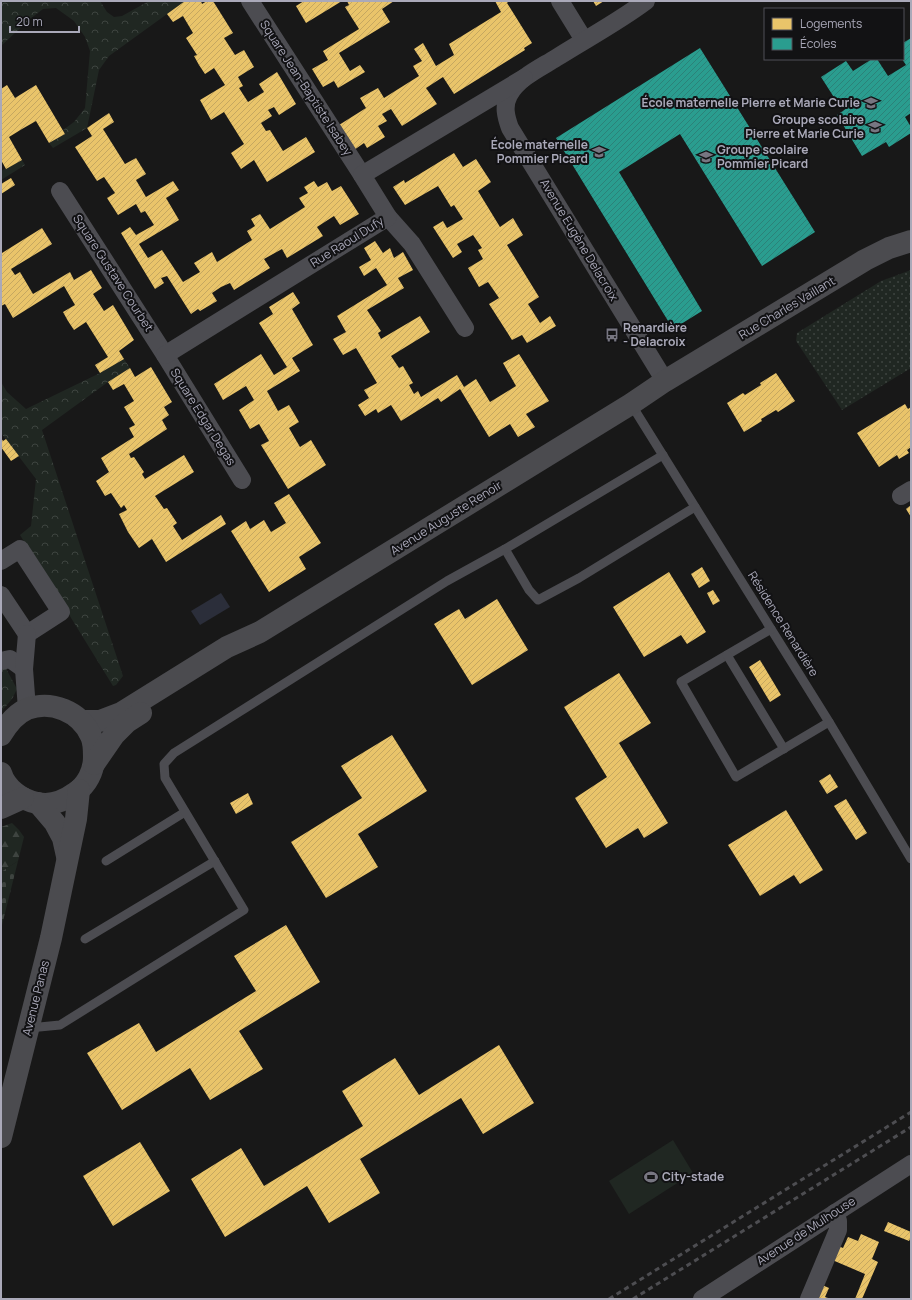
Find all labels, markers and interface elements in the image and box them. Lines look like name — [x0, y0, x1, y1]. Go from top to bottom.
scale bar — [10, 8, 79, 34]
legend — [764, 8, 904, 60]
text: 20 m — [16, 13, 43, 30]
text: Logements — [800, 15, 862, 32]
street label: Square Jean-Baptiste Isabey — [256, 17, 357, 159]
text: Écoles — [800, 35, 837, 52]
place label: École maternelle Pierre et Marie Curie — [641, 94, 860, 111]
school or university icon: École maternelle Pierre et Marie Curie — [863, 95, 879, 111]
place label: Groupe scolaire Pierre et Marie Curie — [745, 111, 864, 142]
school or university icon: Groupe scolaire Pierre et Marie Curie — [867, 119, 883, 135]
place label: École maternelle Pommier Picard — [491, 136, 588, 167]
place label: Groupe scolaire Pommier Picard — [717, 141, 809, 172]
school or university icon: École maternelle Pommier Picard — [591, 144, 607, 160]
school or university icon: Groupe scolaire Pommier Picard — [698, 149, 714, 165]
street label: Avenue Eugène Delacroix — [536, 176, 623, 304]
street label: Square Gustave Courbet — [69, 211, 158, 335]
street label: Rue Raoul Dufy — [307, 212, 387, 271]
street label: Rue Charles Vaillant — [735, 272, 838, 343]
place label: Renardière - Delacroix — [623, 319, 687, 350]
bus stop icon: Renardière - Delacroix — [604, 327, 620, 343]
street label: Square Edgar Degas — [167, 365, 240, 469]
street label: Avenue Auguste Renoir — [387, 476, 505, 559]
street label: Résidence Renardière — [744, 568, 823, 680]
street label: Avenue Panas — [18, 958, 53, 1037]
place label: City-stade — [662, 1168, 724, 1185]
sports icon: City-stade — [643, 1169, 659, 1185]
street label: Avenue de Mulhouse — [753, 1192, 858, 1269]

